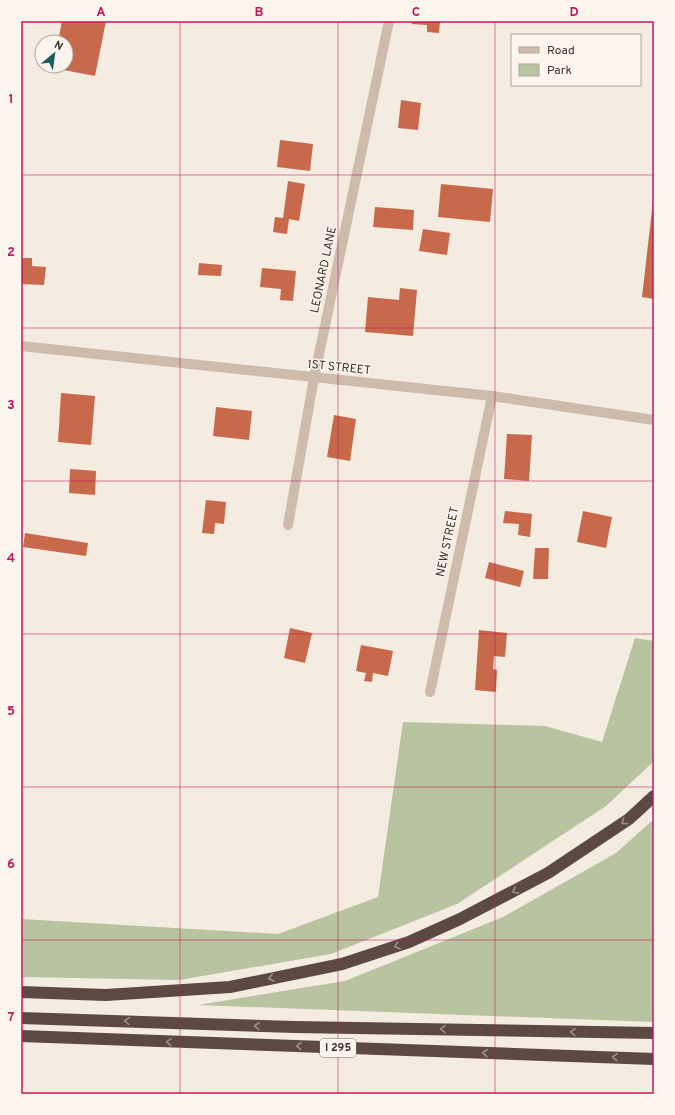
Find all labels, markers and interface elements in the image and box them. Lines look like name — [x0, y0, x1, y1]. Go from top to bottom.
text: A — [96, 5, 106, 21]
text: B — [255, 5, 264, 21]
text: C — [412, 5, 420, 21]
text: D — [569, 5, 579, 21]
north arrow — [34, 34, 74, 74]
legend — [511, 34, 641, 86]
text: N — [52, 38, 65, 54]
text: Road — [547, 43, 575, 59]
text: Park — [547, 63, 572, 79]
text: 1 — [8, 92, 14, 108]
street label: LEONARD LANE — [307, 225, 341, 315]
text: 2 — [7, 245, 15, 261]
street label: 1ST STREET — [306, 357, 372, 379]
text: 3 — [7, 398, 15, 414]
street label: NEW STREET — [433, 505, 463, 579]
text: 4 — [7, 551, 15, 567]
text: 5 — [7, 704, 15, 720]
one-way arrow — [622, 817, 629, 824]
text: 6 — [7, 857, 15, 873]
one-way arrow — [511, 886, 519, 893]
one-way arrow — [394, 941, 401, 949]
one-way arrow — [268, 974, 275, 982]
text: 7 — [8, 1010, 15, 1026]
one-way arrow — [124, 1017, 130, 1026]
one-way arrow — [254, 1021, 260, 1030]
one-way arrow — [440, 1025, 446, 1034]
one-way arrow — [570, 1028, 576, 1036]
one-way arrow — [166, 1037, 172, 1046]
road number: I 295 — [320, 1039, 356, 1057]
one-way arrow — [296, 1042, 302, 1051]
one-way arrow — [482, 1049, 488, 1057]
one-way arrow — [612, 1053, 618, 1062]

